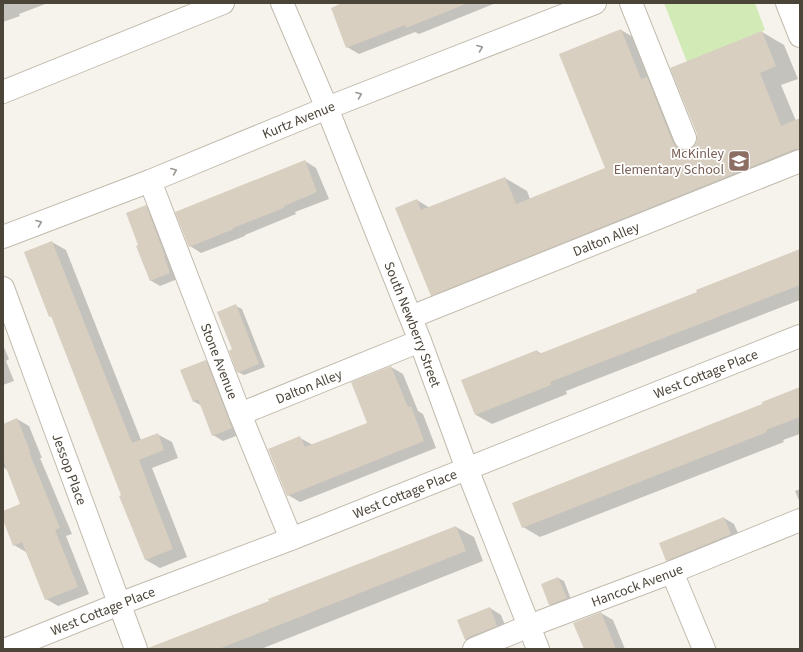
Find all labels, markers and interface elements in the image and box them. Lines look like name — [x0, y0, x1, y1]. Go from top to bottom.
one-way arrow — [476, 44, 483, 52]
one-way arrow — [355, 92, 362, 100]
street label: Kurtz Avenue — [259, 97, 338, 145]
place label: McKinley Elementary School — [614, 144, 724, 180]
school or university icon: McKinley Elementary School — [726, 148, 752, 174]
one-way arrow — [170, 168, 177, 176]
street label: Dalton Alley — [570, 217, 643, 262]
one-way arrow — [36, 219, 43, 228]
street label: South Newberry Street — [378, 259, 445, 391]
street label: Stone Avenue — [195, 321, 242, 402]
street label: West Cottage Place — [651, 345, 761, 404]
street label: Dalton Alley — [273, 364, 346, 410]
street label: Jessop Place — [46, 431, 91, 508]
street label: West Cottage Place — [350, 465, 460, 524]
street label: Hancock Avenue — [588, 560, 686, 613]
street label: West Cottage Place — [48, 582, 158, 641]

